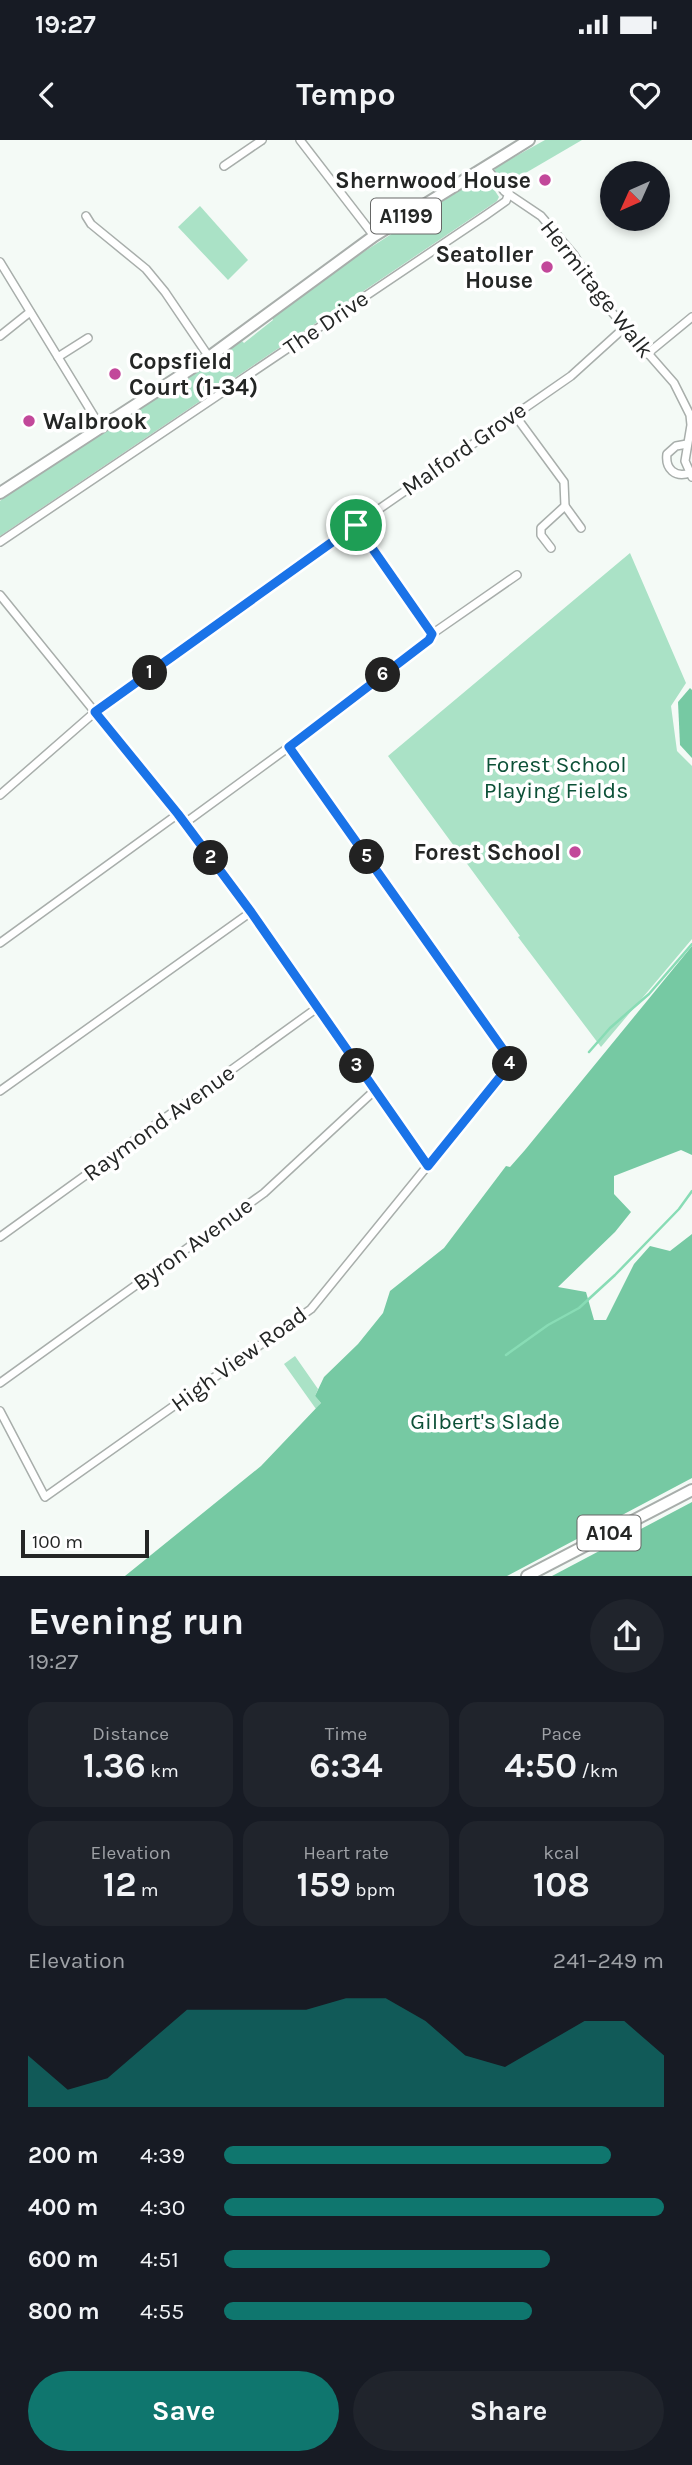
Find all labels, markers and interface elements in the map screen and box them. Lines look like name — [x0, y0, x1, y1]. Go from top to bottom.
text: 19:27 — [35, 9, 96, 40]
icon: back — [28, 76, 66, 114]
text: Tempo — [296, 76, 396, 113]
icon: heart — [626, 76, 664, 114]
north arrow — [600, 161, 670, 231]
map controls — [600, 161, 670, 231]
place label: Shernwood House — [335, 167, 531, 194]
marker: Shernwood House — [537, 172, 553, 188]
road number: A1199 — [371, 198, 441, 234]
street label: Hermitage Walk — [535, 215, 659, 363]
place label: Seatoller House — [435, 241, 533, 294]
marker: Seatoller House — [539, 259, 555, 275]
street label: The Drive — [278, 285, 374, 361]
place label: Copsfield Court (1-34) — [129, 348, 258, 401]
marker: Copsfield Court (1-34) — [107, 366, 123, 382]
street label: Malford Grove — [397, 396, 531, 502]
place label: Walbrook — [43, 408, 147, 435]
marker: Walbrook — [21, 413, 37, 429]
pin — [326, 495, 386, 555]
icon: arrive — [337, 506, 375, 544]
pin: 1 — [132, 656, 168, 690]
pin: 6 — [366, 658, 400, 692]
text: 1 — [146, 661, 153, 683]
text: 6 — [377, 663, 388, 685]
park label: Forest School Playing Fields — [484, 751, 628, 804]
place label: Forest School — [414, 839, 561, 866]
pin: 2 — [194, 840, 228, 876]
pin: 5 — [350, 840, 384, 874]
marker: Forest School — [567, 844, 583, 860]
text: 5 — [361, 845, 372, 867]
text: 2 — [205, 846, 216, 868]
pin: 4 — [492, 1046, 528, 1082]
pin: 3 — [340, 1048, 374, 1084]
text: 4 — [504, 1052, 515, 1074]
text: 3 — [351, 1054, 362, 1076]
street label: Raymond Avenue — [78, 1059, 240, 1187]
street label: Byron Avenue — [128, 1192, 258, 1296]
street label: High View Road — [166, 1301, 312, 1417]
park label: Gilbert's Slade — [410, 1408, 560, 1435]
road number: A104 — [578, 1516, 640, 1550]
scale bar — [21, 1527, 149, 1559]
text: 100 m — [32, 1531, 83, 1553]
text: Evening run — [28, 1599, 244, 1644]
button: share — [590, 1599, 664, 1673]
text: 19:27 — [28, 1648, 78, 1675]
text: Distance — [92, 1723, 169, 1745]
text: Time — [325, 1723, 367, 1745]
text: Pace — [541, 1723, 582, 1745]
text: 1.36 — [83, 1745, 146, 1786]
text: 6:34 — [309, 1745, 383, 1786]
text: 4:50 — [504, 1745, 577, 1786]
text: km — [146, 1760, 179, 1782]
text: /km — [577, 1760, 618, 1782]
text: Elevation — [90, 1842, 171, 1864]
text: Heart rate — [303, 1842, 389, 1864]
text: kcal — [543, 1842, 579, 1864]
text: 12 — [103, 1864, 136, 1905]
text: 159 — [297, 1864, 351, 1905]
text: 108 — [533, 1864, 590, 1905]
text: m — [136, 1879, 159, 1901]
text: bpm — [351, 1879, 395, 1901]
text: Elevation — [28, 1947, 125, 1974]
text: 241–249 m — [553, 1947, 664, 1974]
text: 200 m — [28, 2142, 99, 2169]
text: 4:39 — [140, 2142, 185, 2169]
text: 400 m — [28, 2194, 98, 2221]
text: 4:30 — [140, 2194, 185, 2221]
text: 600 m — [28, 2246, 99, 2273]
text: 4:51 — [140, 2246, 179, 2273]
text: 800 m — [28, 2298, 100, 2325]
text: 4:55 — [140, 2298, 184, 2325]
button: Save — [28, 2371, 339, 2451]
button: Share — [353, 2371, 664, 2451]

